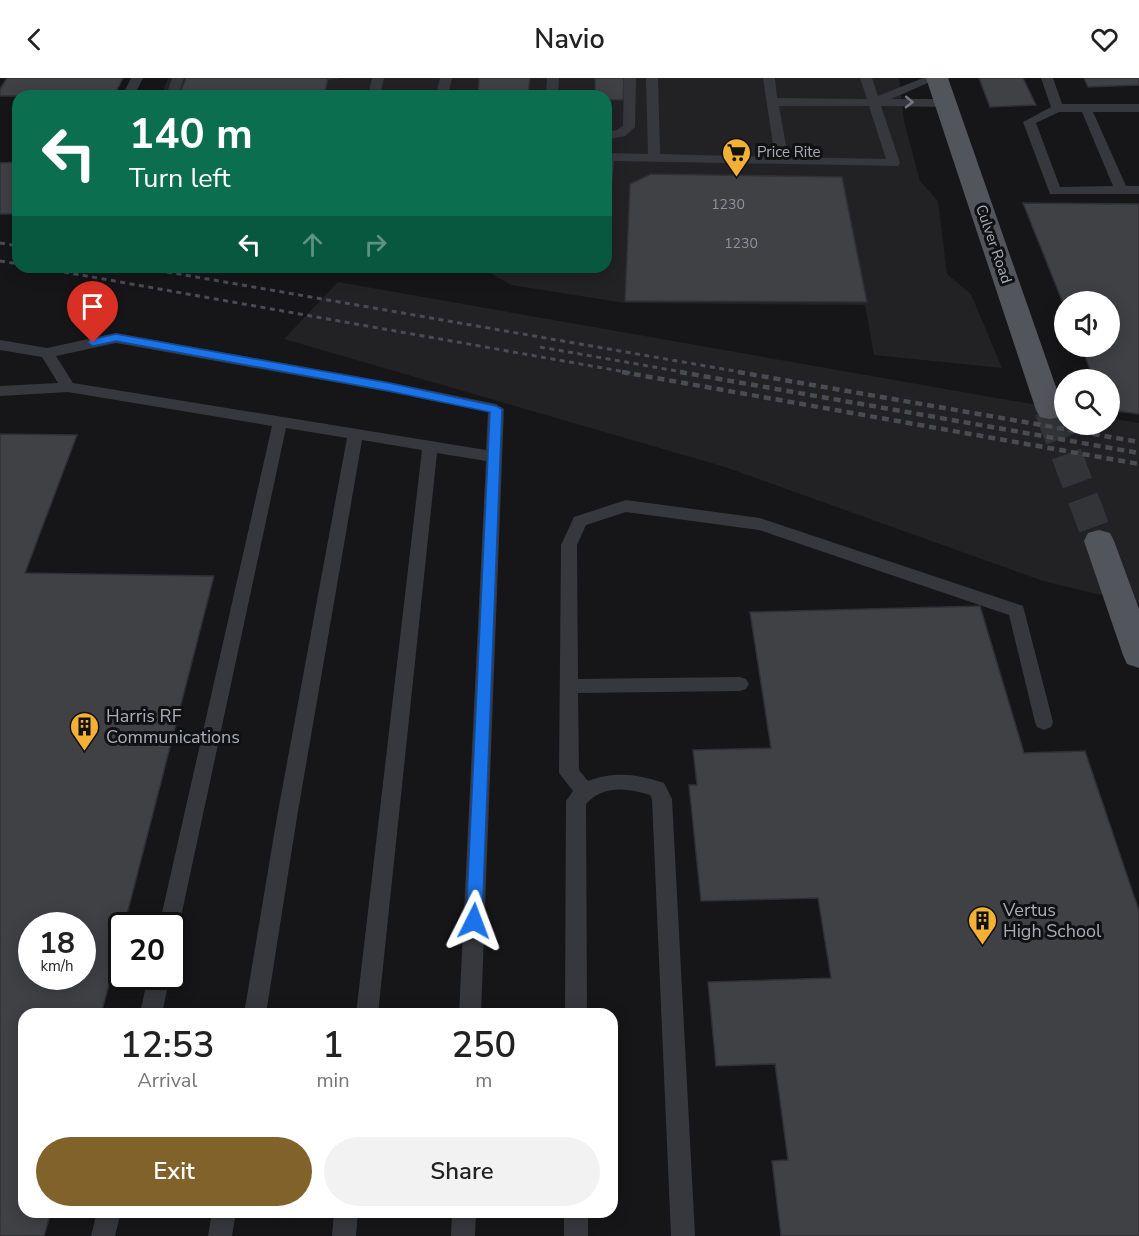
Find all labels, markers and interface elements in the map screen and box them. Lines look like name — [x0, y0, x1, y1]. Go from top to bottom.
text: Navio — [534, 21, 605, 58]
icon: back — [18, 23, 51, 56]
icon: heart — [1088, 23, 1121, 56]
one-way arrow — [905, 96, 914, 108]
text: 140 m — [129, 106, 253, 163]
icon: left — [30, 114, 108, 192]
supermarket icon: Price Rite — [720, 136, 752, 178]
place label: Price Rite — [757, 142, 821, 162]
text: Turn left — [129, 160, 230, 197]
house number: 1230 — [711, 195, 745, 214]
street label: Culver Road — [971, 202, 1017, 286]
icon: left — [233, 228, 266, 261]
icon: ahead — [296, 228, 329, 261]
icon: right — [359, 228, 392, 261]
house number: 1230 — [724, 234, 758, 253]
pin — [67, 281, 118, 343]
icon: arrive — [76, 290, 109, 323]
map controls — [1054, 291, 1120, 435]
button: sound — [1054, 291, 1120, 357]
button: search — [1054, 369, 1120, 435]
place label: Harris RF Communications — [106, 704, 240, 749]
building icon: Harris RF Communications — [69, 710, 101, 752]
position arrow — [442, 889, 506, 953]
place label: Vertus High School — [1002, 898, 1102, 943]
building icon: Vertus High School — [966, 904, 998, 946]
speed limit sign: 20 — [108, 912, 186, 990]
text: 18 — [39, 923, 75, 964]
text: km/h — [40, 956, 74, 976]
text: 12:53 — [120, 1021, 215, 1070]
text: 1 — [322, 1021, 344, 1070]
text: 250 — [451, 1021, 516, 1070]
text: Arrival — [137, 1067, 197, 1094]
text: min — [317, 1067, 350, 1094]
text: m — [475, 1067, 492, 1094]
button: Exit — [36, 1137, 312, 1206]
button: Share — [324, 1137, 600, 1206]

